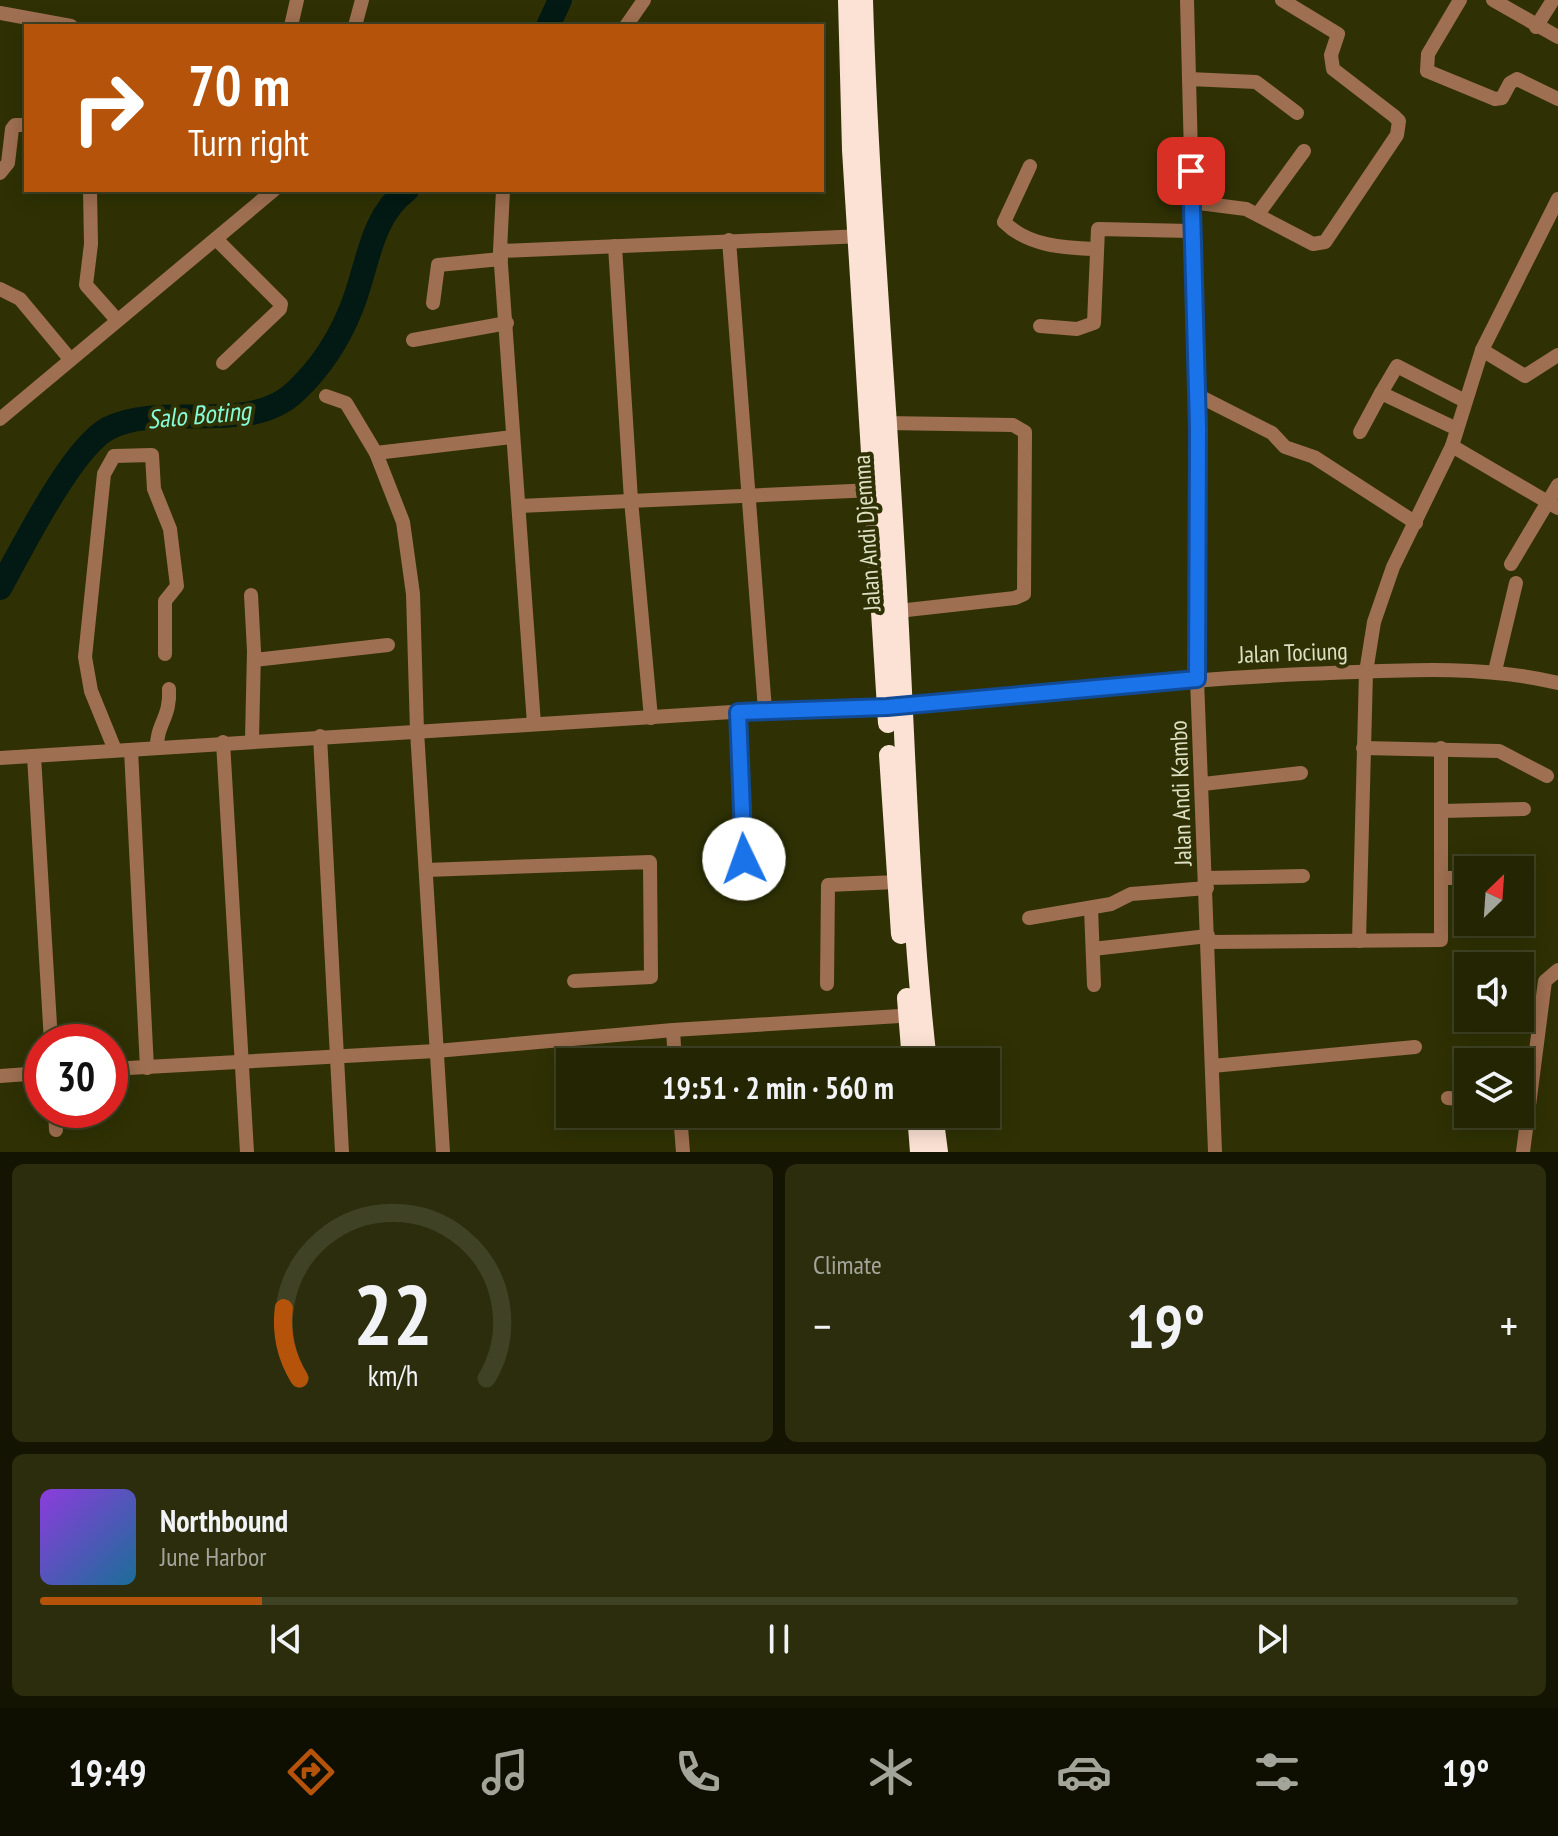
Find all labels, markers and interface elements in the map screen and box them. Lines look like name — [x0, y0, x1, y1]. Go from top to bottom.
text: 70 m — [188, 49, 290, 121]
icon: right — [56, 56, 160, 160]
text: Turn right — [188, 119, 309, 166]
pin — [1157, 137, 1225, 205]
icon: arrive — [1169, 149, 1213, 193]
water label: Salo Boting — [146, 393, 254, 435]
street label: Jalan Andi Djemma — [846, 454, 887, 613]
street label: Jalan Tociung — [1237, 635, 1348, 670]
street label: Jalan Andi Kambo — [1162, 720, 1199, 867]
position arrow — [702, 817, 786, 901]
north arrow — [1454, 856, 1534, 936]
map controls — [1454, 856, 1534, 1128]
button: sound — [1454, 952, 1534, 1032]
speed limit sign: 30 — [24, 1024, 128, 1128]
button: layers — [1454, 1048, 1534, 1128]
text: 19:51 · 2 min · 560 m — [662, 1068, 894, 1107]
text: Climate — [813, 1248, 882, 1281]
text: 22 — [353, 1260, 432, 1368]
text: 19° — [1126, 1287, 1205, 1365]
text: − — [813, 1297, 831, 1354]
text: + — [1500, 1297, 1518, 1354]
text: km/h — [367, 1357, 418, 1394]
text: Northbound — [160, 1501, 288, 1540]
text: June Harbor — [160, 1540, 266, 1573]
icon: previous — [264, 1617, 308, 1661]
icon: pause — [757, 1617, 801, 1661]
icon: next — [1250, 1617, 1294, 1661]
icon: directions — [283, 1744, 339, 1800]
icon: music — [477, 1744, 533, 1800]
icon: phone — [670, 1744, 726, 1800]
icon: climate — [863, 1744, 919, 1800]
icon: car — [1056, 1744, 1112, 1800]
icon: filters — [1249, 1744, 1305, 1800]
text: 19:49 — [69, 1749, 146, 1796]
text: 19° — [1442, 1749, 1489, 1796]

